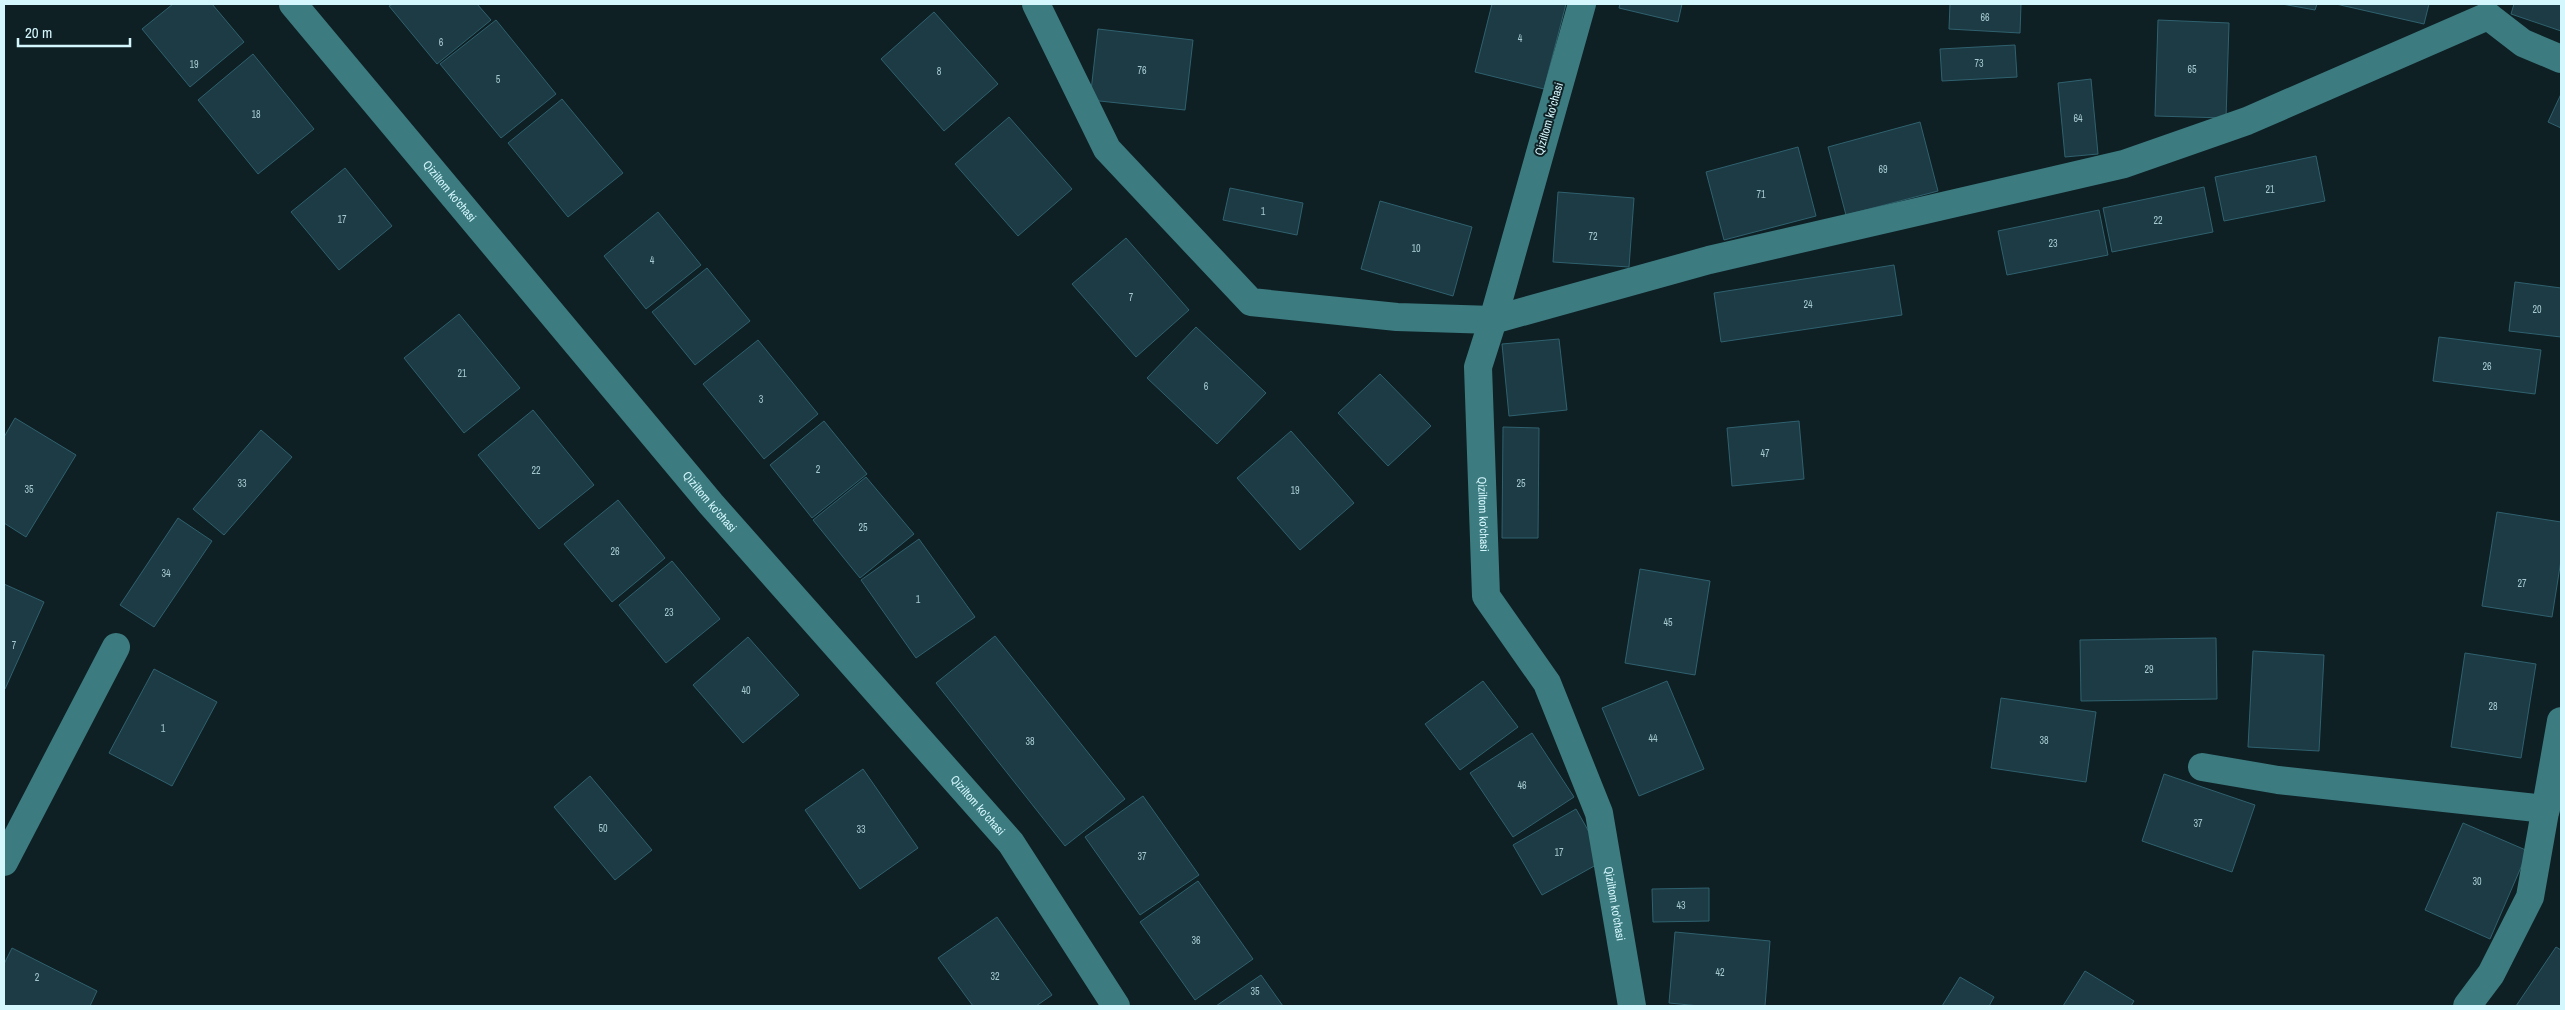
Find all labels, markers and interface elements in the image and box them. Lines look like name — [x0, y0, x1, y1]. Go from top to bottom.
house number: 66 — [1980, 11, 1990, 24]
scale bar — [18, 15, 130, 47]
text: 20 m — [25, 22, 52, 43]
house number: 4 — [1518, 32, 1523, 45]
house number: 6 — [439, 36, 444, 49]
house number: 73 — [1974, 57, 1984, 70]
house number: 19 — [189, 58, 199, 71]
house number: 65 — [2187, 63, 2197, 76]
house number: 76 — [1137, 64, 1147, 77]
house number: 8 — [937, 65, 942, 78]
house number: 5 — [496, 73, 501, 86]
street label: Qiziltom ko'chasi — [1531, 81, 1567, 157]
house number: 18 — [251, 108, 261, 121]
house number: 64 — [2073, 112, 2083, 125]
street label: Qiziltom ko'chasi — [419, 157, 480, 225]
house number: 69 — [1878, 163, 1888, 176]
house number: 21 — [2265, 183, 2275, 196]
house number: 71 — [1756, 188, 1766, 201]
house number: 1 — [1261, 205, 1266, 218]
house number: 17 — [337, 213, 347, 226]
house number: 22 — [2153, 214, 2163, 227]
house number: 72 — [1588, 230, 1598, 243]
house number: 23 — [2048, 237, 2058, 250]
house number: 10 — [1411, 242, 1421, 255]
house number: 4 — [650, 254, 655, 267]
house number: 7 — [1129, 291, 1134, 304]
house number: 24 — [1803, 298, 1813, 311]
house number: 20 — [2532, 303, 2542, 316]
house number: 26 — [2482, 360, 2492, 373]
house number: 21 — [457, 367, 467, 380]
house number: 6 — [1204, 380, 1209, 393]
house number: 3 — [759, 393, 764, 406]
house number: 47 — [1760, 447, 1770, 460]
house number: 2 — [816, 463, 821, 476]
house number: 22 — [531, 464, 541, 477]
street label: Qiziltom ko'chasi — [679, 468, 740, 535]
street label: Qiziltom ko'chasi — [1474, 476, 1492, 552]
house number: 33 — [237, 477, 247, 490]
house number: 25 — [1516, 477, 1526, 490]
house number: 35 — [24, 483, 34, 496]
house number: 19 — [1290, 484, 1300, 497]
house number: 25 — [858, 521, 868, 534]
house number: 26 — [610, 545, 620, 558]
house number: 34 — [161, 567, 171, 580]
house number: 27 — [2517, 577, 2527, 590]
house number: 1 — [916, 593, 921, 606]
house number: 23 — [664, 606, 674, 619]
house number: 45 — [1663, 616, 1673, 629]
house number: 7 — [12, 639, 17, 652]
house number: 29 — [2144, 663, 2154, 676]
house number: 40 — [741, 684, 751, 697]
house number: 28 — [2488, 700, 2498, 713]
house number: 1 — [161, 722, 166, 735]
house number: 44 — [1648, 732, 1658, 745]
house number: 38 — [2039, 734, 2049, 747]
house number: 38 — [1025, 735, 1035, 748]
street label: Qiziltom ko'chasi — [947, 772, 1009, 839]
house number: 46 — [1517, 779, 1527, 792]
house number: 37 — [2193, 817, 2203, 830]
house number: 50 — [598, 822, 608, 835]
house number: 33 — [856, 823, 866, 836]
house number: 17 — [1554, 846, 1564, 859]
house number: 37 — [1137, 850, 1147, 863]
street label: Qiziltom ko'chasi — [1600, 865, 1629, 942]
house number: 30 — [2472, 875, 2482, 888]
house number: 43 — [1676, 899, 1686, 912]
house number: 36 — [1191, 934, 1201, 947]
house number: 42 — [1715, 966, 1725, 979]
house number: 32 — [990, 970, 1000, 983]
house number: 2 — [35, 971, 40, 984]
house number: 35 — [1250, 985, 1260, 998]

